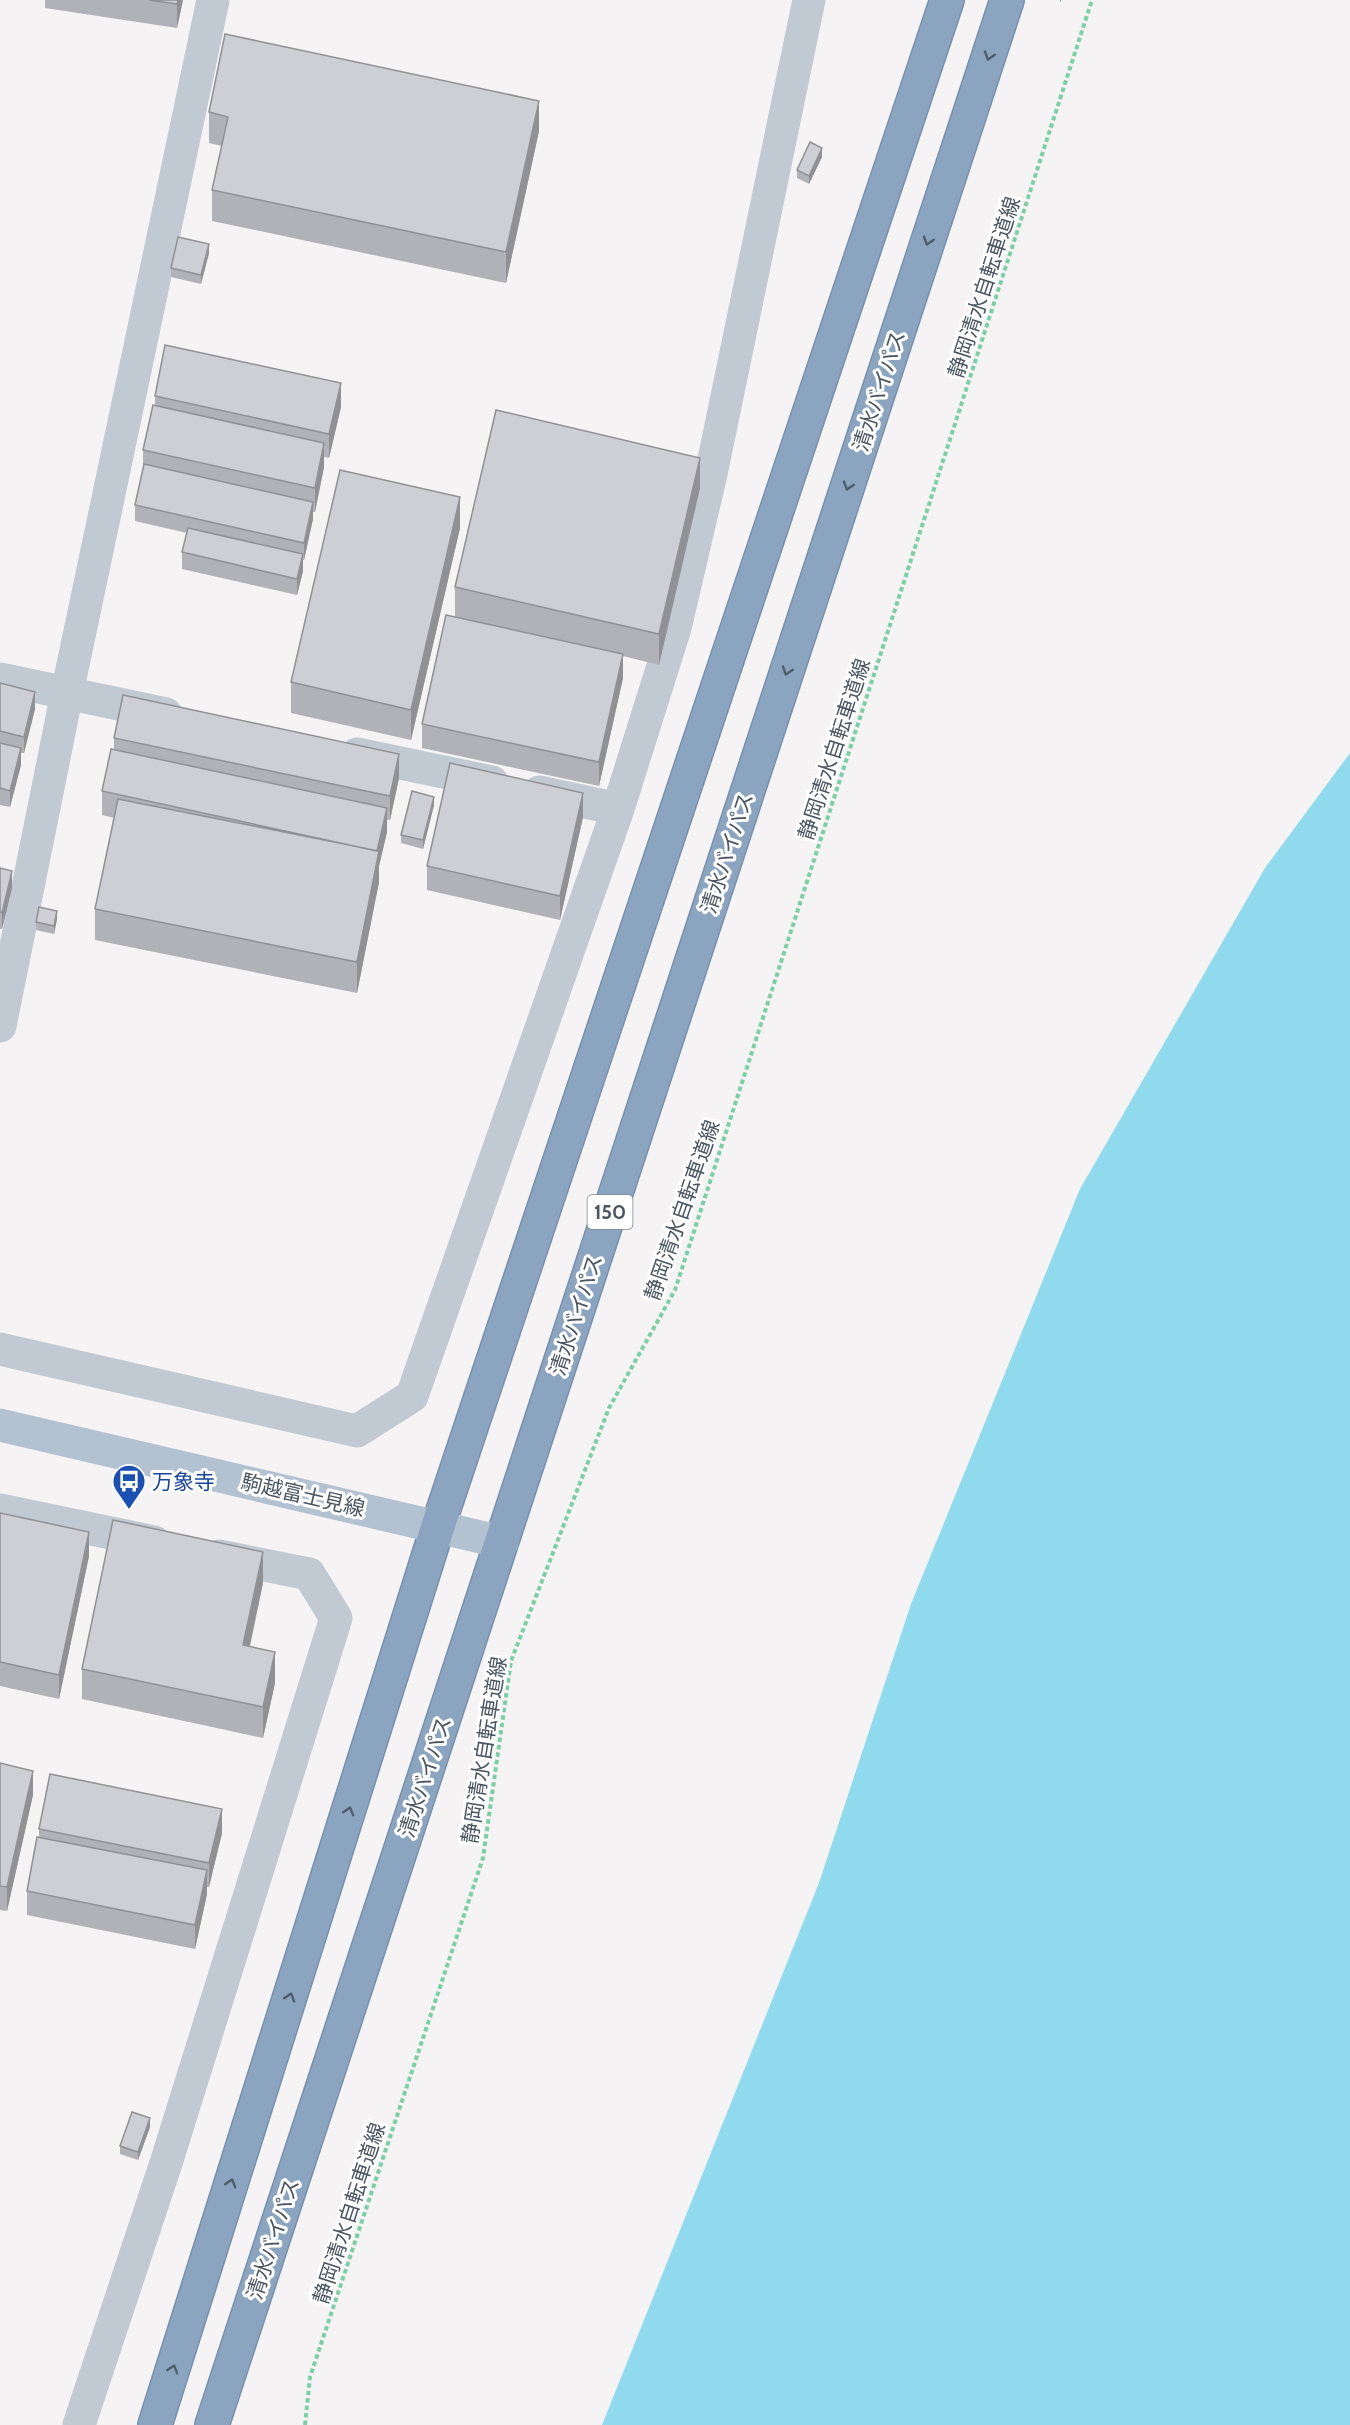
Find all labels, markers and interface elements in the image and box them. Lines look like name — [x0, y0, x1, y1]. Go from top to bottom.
one-way arrow — [984, 50, 996, 61]
street label: 静岡清水自転車道線 — [943, 193, 1025, 381]
one-way arrow — [923, 235, 936, 246]
street label: 清水バイパス — [848, 327, 910, 455]
one-way arrow — [843, 480, 855, 491]
street label: 静岡清水自転車道線 — [793, 655, 875, 843]
one-way arrow — [782, 665, 794, 676]
street label: 清水バイパス — [696, 789, 758, 917]
street label: 静岡清水自転車道線 — [639, 1117, 725, 1303]
road number: 150 — [588, 1195, 632, 1229]
street label: 清水バイパス — [545, 1251, 607, 1379]
bus stop icon: 万象寺 — [111, 1463, 147, 1510]
place label: 万象寺 — [152, 1469, 215, 1494]
street label: 駒越富士見線 — [239, 1469, 367, 1521]
street label: 静岡清水自転車道線 — [457, 1655, 511, 1845]
street label: 清水バイパス — [394, 1713, 456, 1841]
one-way arrow — [341, 1806, 354, 1817]
one-way arrow — [283, 1992, 295, 2003]
street label: 静岡清水自転車道線 — [308, 2119, 390, 2307]
street label: 清水バイパス — [242, 2175, 304, 2303]
one-way arrow — [224, 2178, 236, 2189]
one-way arrow — [166, 2364, 178, 2375]

